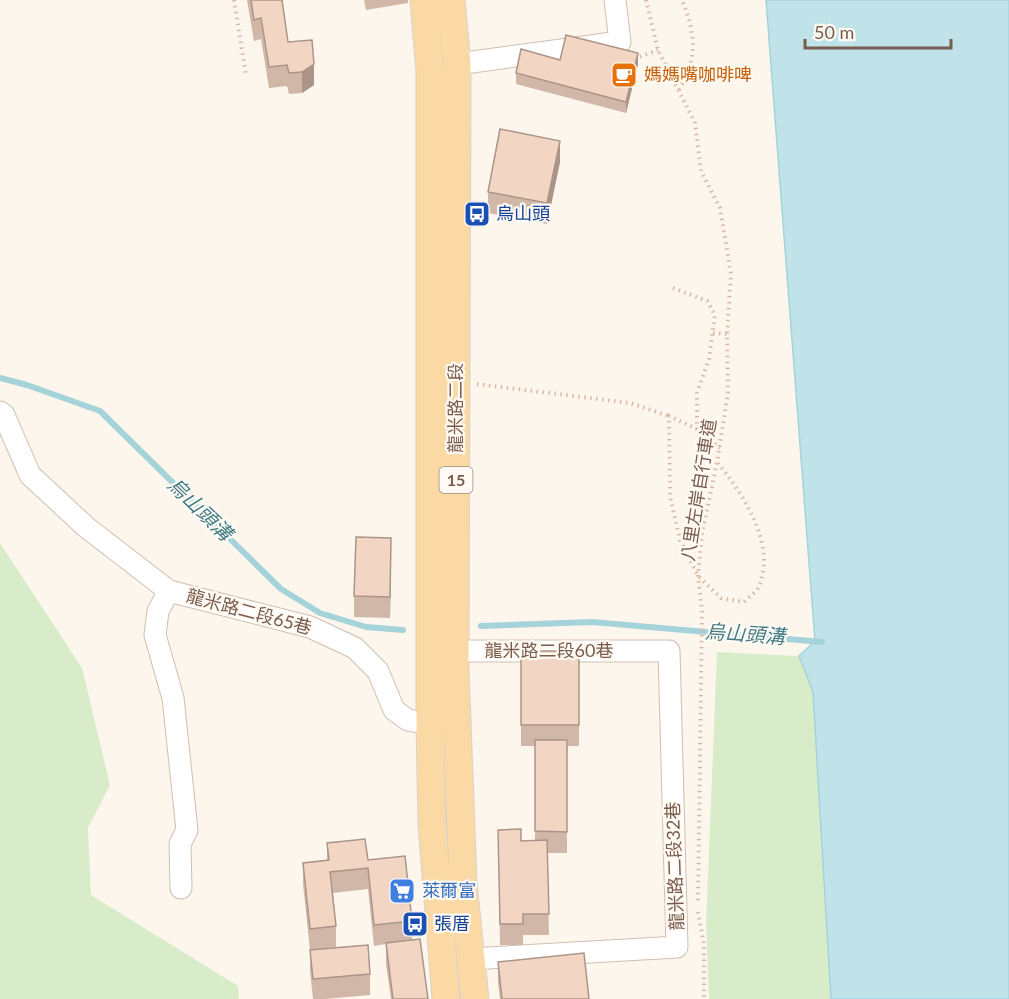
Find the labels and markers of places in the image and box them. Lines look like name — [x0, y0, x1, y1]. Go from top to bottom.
cafe icon: 媽媽嘴咖啡啤 — [609, 60, 639, 90]
place label: 媽媽嘴咖啡啤 — [644, 63, 752, 85]
bus stop icon: 烏山頭 — [462, 199, 492, 229]
place label: 烏山頭 — [496, 202, 550, 224]
supermarket icon: 萊爾富 — [387, 876, 417, 906]
place label: 萊爾富 — [422, 879, 476, 901]
bus stop icon: 張厝 — [400, 909, 430, 939]
place label: 張厝 — [434, 912, 470, 934]

